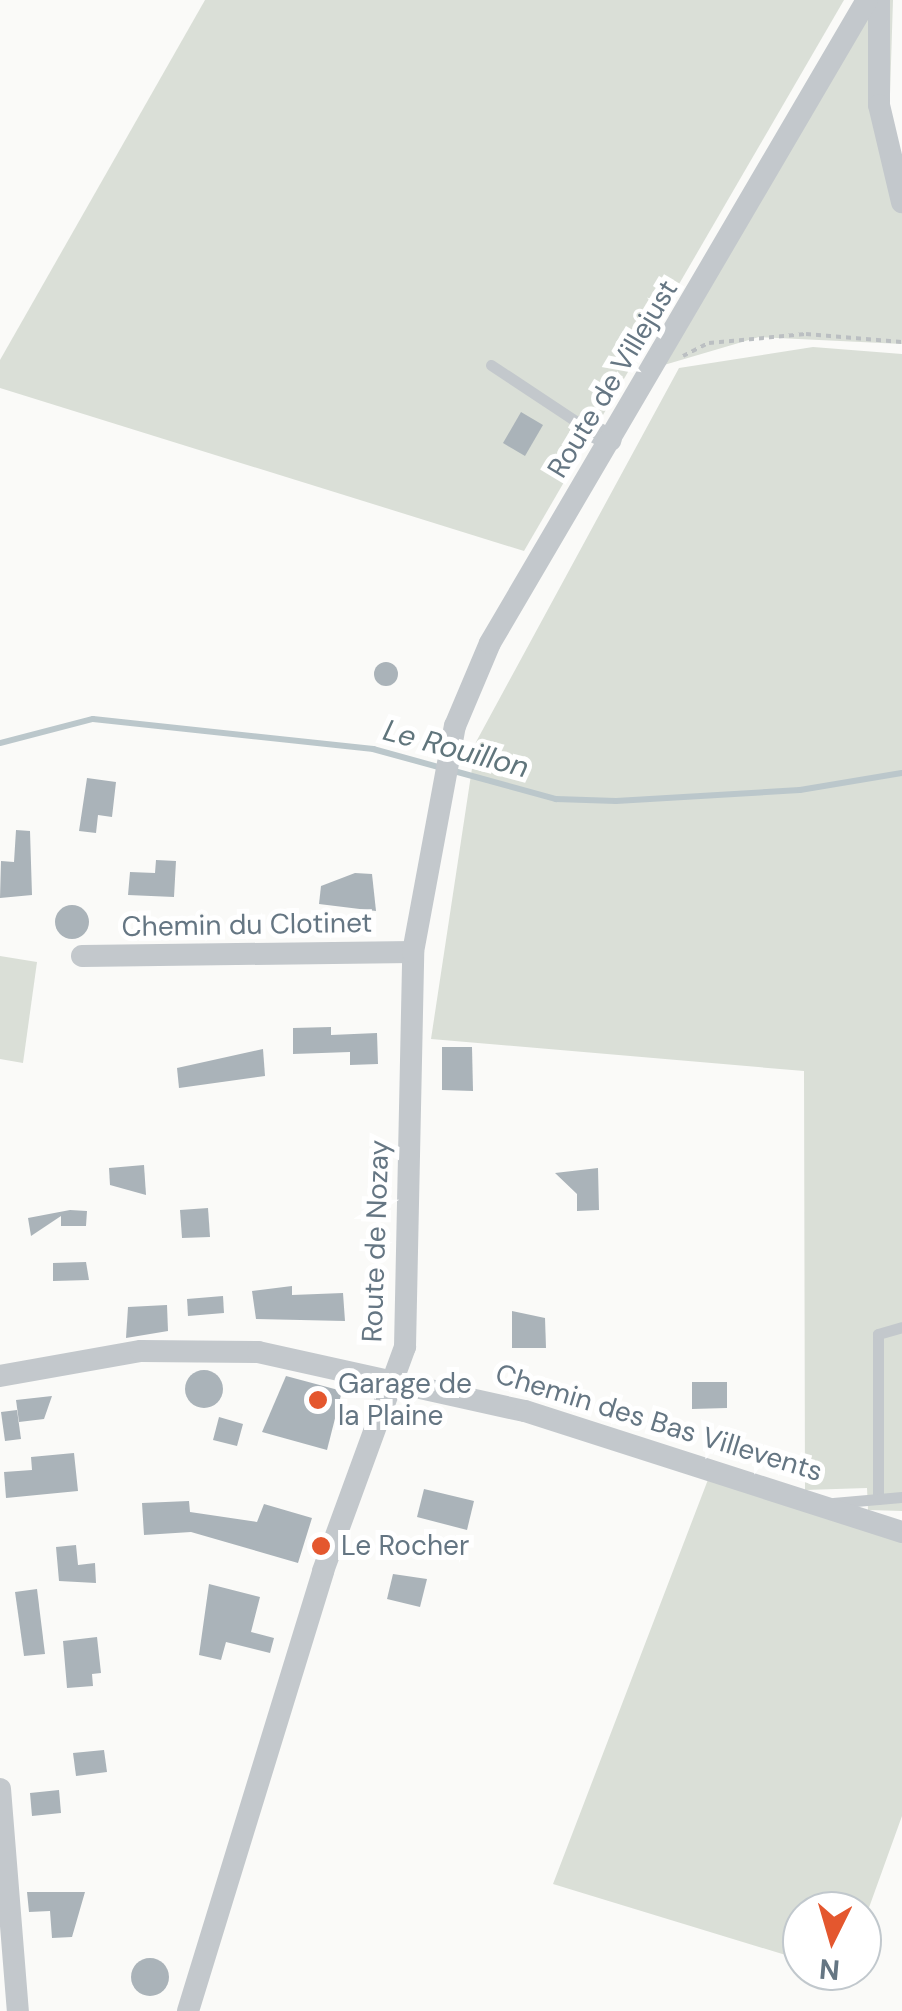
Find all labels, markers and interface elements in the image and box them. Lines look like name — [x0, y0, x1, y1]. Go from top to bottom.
street label: Route de Villejust — [541, 274, 685, 484]
water label: Le Rouillon — [379, 712, 533, 786]
street label: Chemin du Clotinet — [121, 906, 373, 944]
street label: Route de Nozay — [356, 1139, 396, 1343]
street label: Chemin des Bas Villevents — [491, 1357, 827, 1489]
place label: Garage de la Plaine — [338, 1367, 472, 1433]
marker: Garage de la Plaine — [307, 1389, 329, 1411]
place label: Le Rocher — [341, 1529, 469, 1563]
marker: Le Rocher — [310, 1535, 332, 1557]
north arrow — [782, 1891, 882, 1991]
text: N — [818, 1950, 841, 1989]

